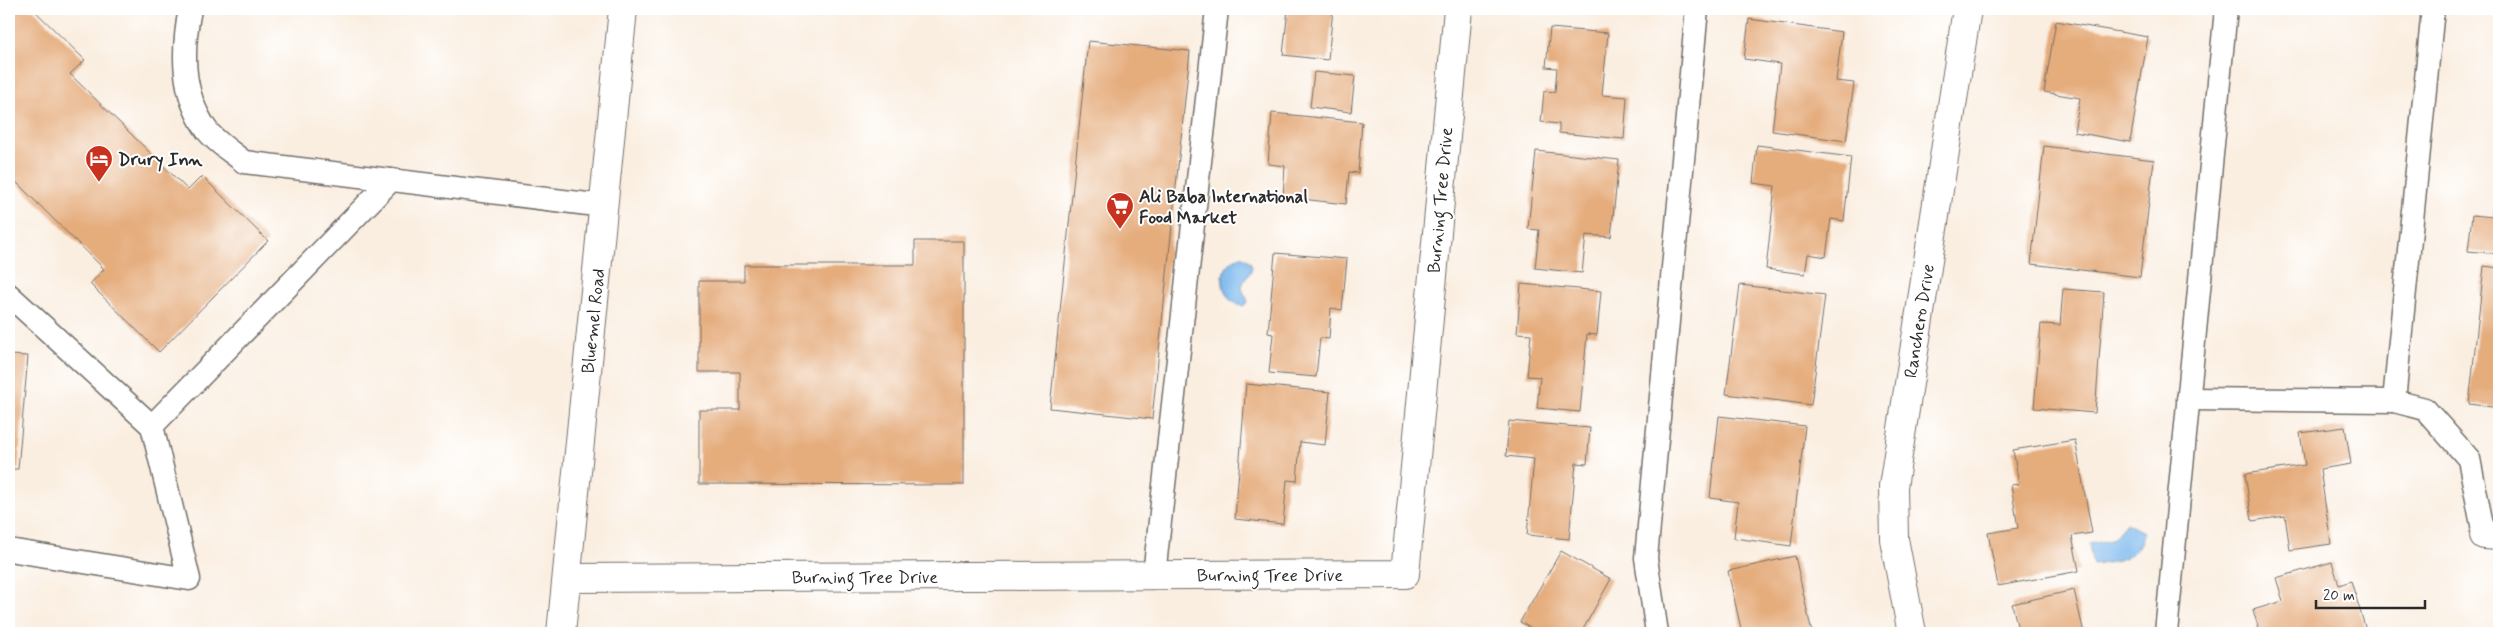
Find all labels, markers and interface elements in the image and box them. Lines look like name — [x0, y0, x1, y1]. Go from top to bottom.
street label: Burning Tree Drive — [1423, 126, 1461, 274]
hotel icon: Drury Inn — [84, 144, 114, 183]
place label: Drury Inn — [118, 148, 203, 172]
place label: Ali Baba International Food Market — [1139, 185, 1308, 230]
supermarket icon: Ali Baba International Food Market — [1105, 191, 1135, 230]
street label: Ranchero Drive — [1899, 262, 1941, 380]
street label: Bluemel Road — [577, 267, 611, 375]
street label: Burning Tree Drive — [1197, 564, 1343, 590]
street label: Burning Tree Drive — [792, 566, 938, 592]
scale bar — [2316, 577, 2424, 609]
text: 20 m — [2323, 586, 2355, 606]

